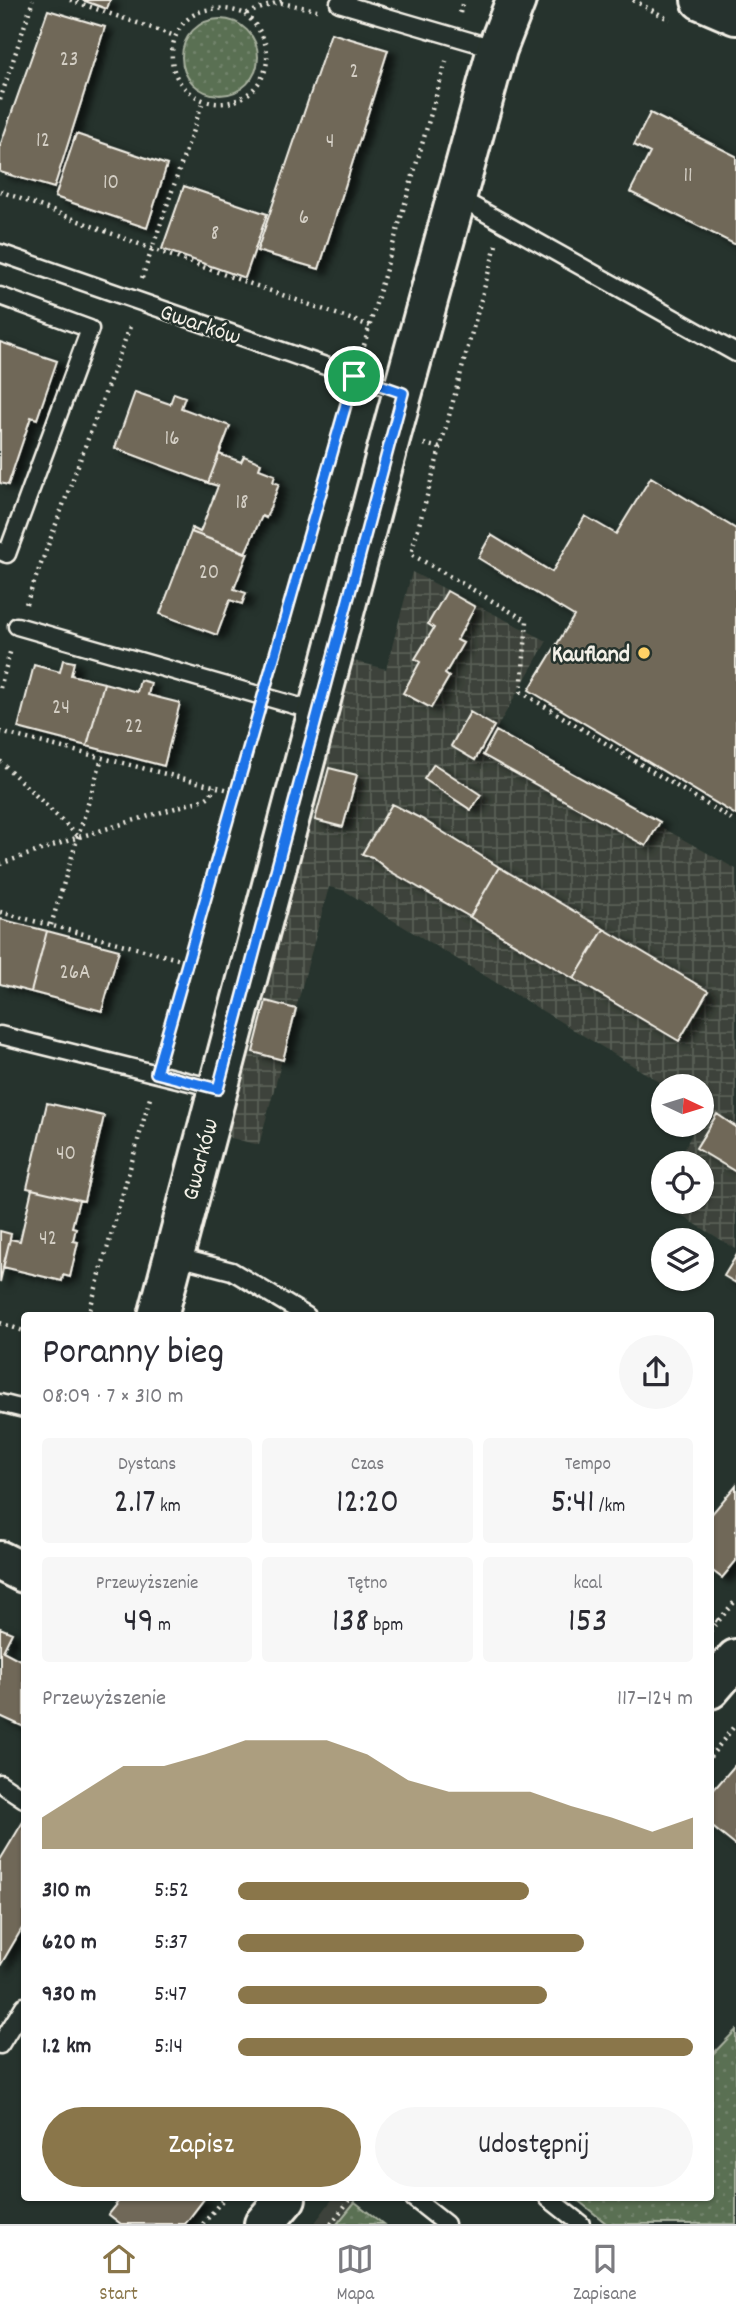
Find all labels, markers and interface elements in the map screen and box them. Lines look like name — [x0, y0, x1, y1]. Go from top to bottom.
house number: 23 — [60, 46, 78, 76]
house number: 2 — [349, 58, 359, 88]
house number: 12 — [36, 127, 50, 157]
house number: 4 — [326, 128, 334, 158]
house number: 11 — [683, 162, 693, 192]
house number: 10 — [103, 169, 119, 199]
house number: 6 — [299, 204, 309, 234]
house number: 8 — [211, 220, 219, 250]
street label: Gwarków — [155, 296, 245, 356]
pin — [324, 346, 384, 406]
icon: arrive — [335, 357, 373, 395]
house number: 16 — [165, 425, 179, 455]
house number: 18 — [235, 489, 249, 519]
house number: 20 — [199, 559, 219, 589]
place label: Kaufland — [552, 639, 630, 673]
marker: Kaufland — [636, 645, 652, 661]
house number: 24 — [52, 694, 70, 724]
house number: 22 — [125, 713, 143, 743]
house number: 26A — [60, 959, 90, 989]
north arrow — [651, 1074, 714, 1138]
map controls — [651, 1074, 714, 1291]
street label: Gwarków — [175, 1115, 229, 1205]
house number: 40 — [56, 1140, 76, 1170]
button: locate — [651, 1151, 714, 1214]
house number: 42 — [39, 1225, 57, 1255]
button: layers — [651, 1228, 714, 1291]
text: Poranny bieg — [42, 1327, 224, 1382]
button: share — [619, 1335, 693, 1409]
text: 08:09 · 7 × 310 m — [42, 1381, 184, 1414]
text: Dystans — [118, 1452, 176, 1479]
text: Czas — [351, 1452, 384, 1479]
text: Tempo — [565, 1452, 611, 1479]
text: 2.17 — [113, 1479, 156, 1529]
text: 12:20 — [336, 1479, 399, 1529]
text: 5:41 — [550, 1479, 595, 1529]
text: km — [156, 1494, 181, 1521]
text: /km — [595, 1494, 625, 1521]
text: Przewyższenie — [96, 1571, 198, 1598]
text: Tętno — [347, 1571, 388, 1598]
text: kcal — [573, 1571, 602, 1598]
text: 49 — [123, 1598, 154, 1648]
text: 138 — [332, 1598, 369, 1648]
text: 153 — [568, 1598, 608, 1648]
text: m — [154, 1613, 171, 1640]
text: bpm — [369, 1613, 403, 1640]
text: Przewyższenie — [42, 1683, 166, 1716]
text: 117–124 m — [617, 1683, 693, 1716]
text: 310 m — [42, 1875, 91, 1908]
text: 5:52 — [154, 1875, 189, 1908]
text: 620 m — [42, 1927, 97, 1960]
text: 5:37 — [154, 1927, 188, 1960]
text: 930 m — [42, 1979, 96, 2012]
text: 5:47 — [154, 1979, 187, 2012]
text: 1.2 km — [42, 2031, 91, 2064]
text: 5:14 — [154, 2031, 183, 2064]
button: Zapisz — [42, 2107, 361, 2187]
button: Udostępnij — [375, 2107, 693, 2187]
tab: Start — [99, 2240, 138, 2309]
tab: Mapa — [336, 2240, 374, 2309]
tab: Zapisane — [573, 2240, 637, 2309]

